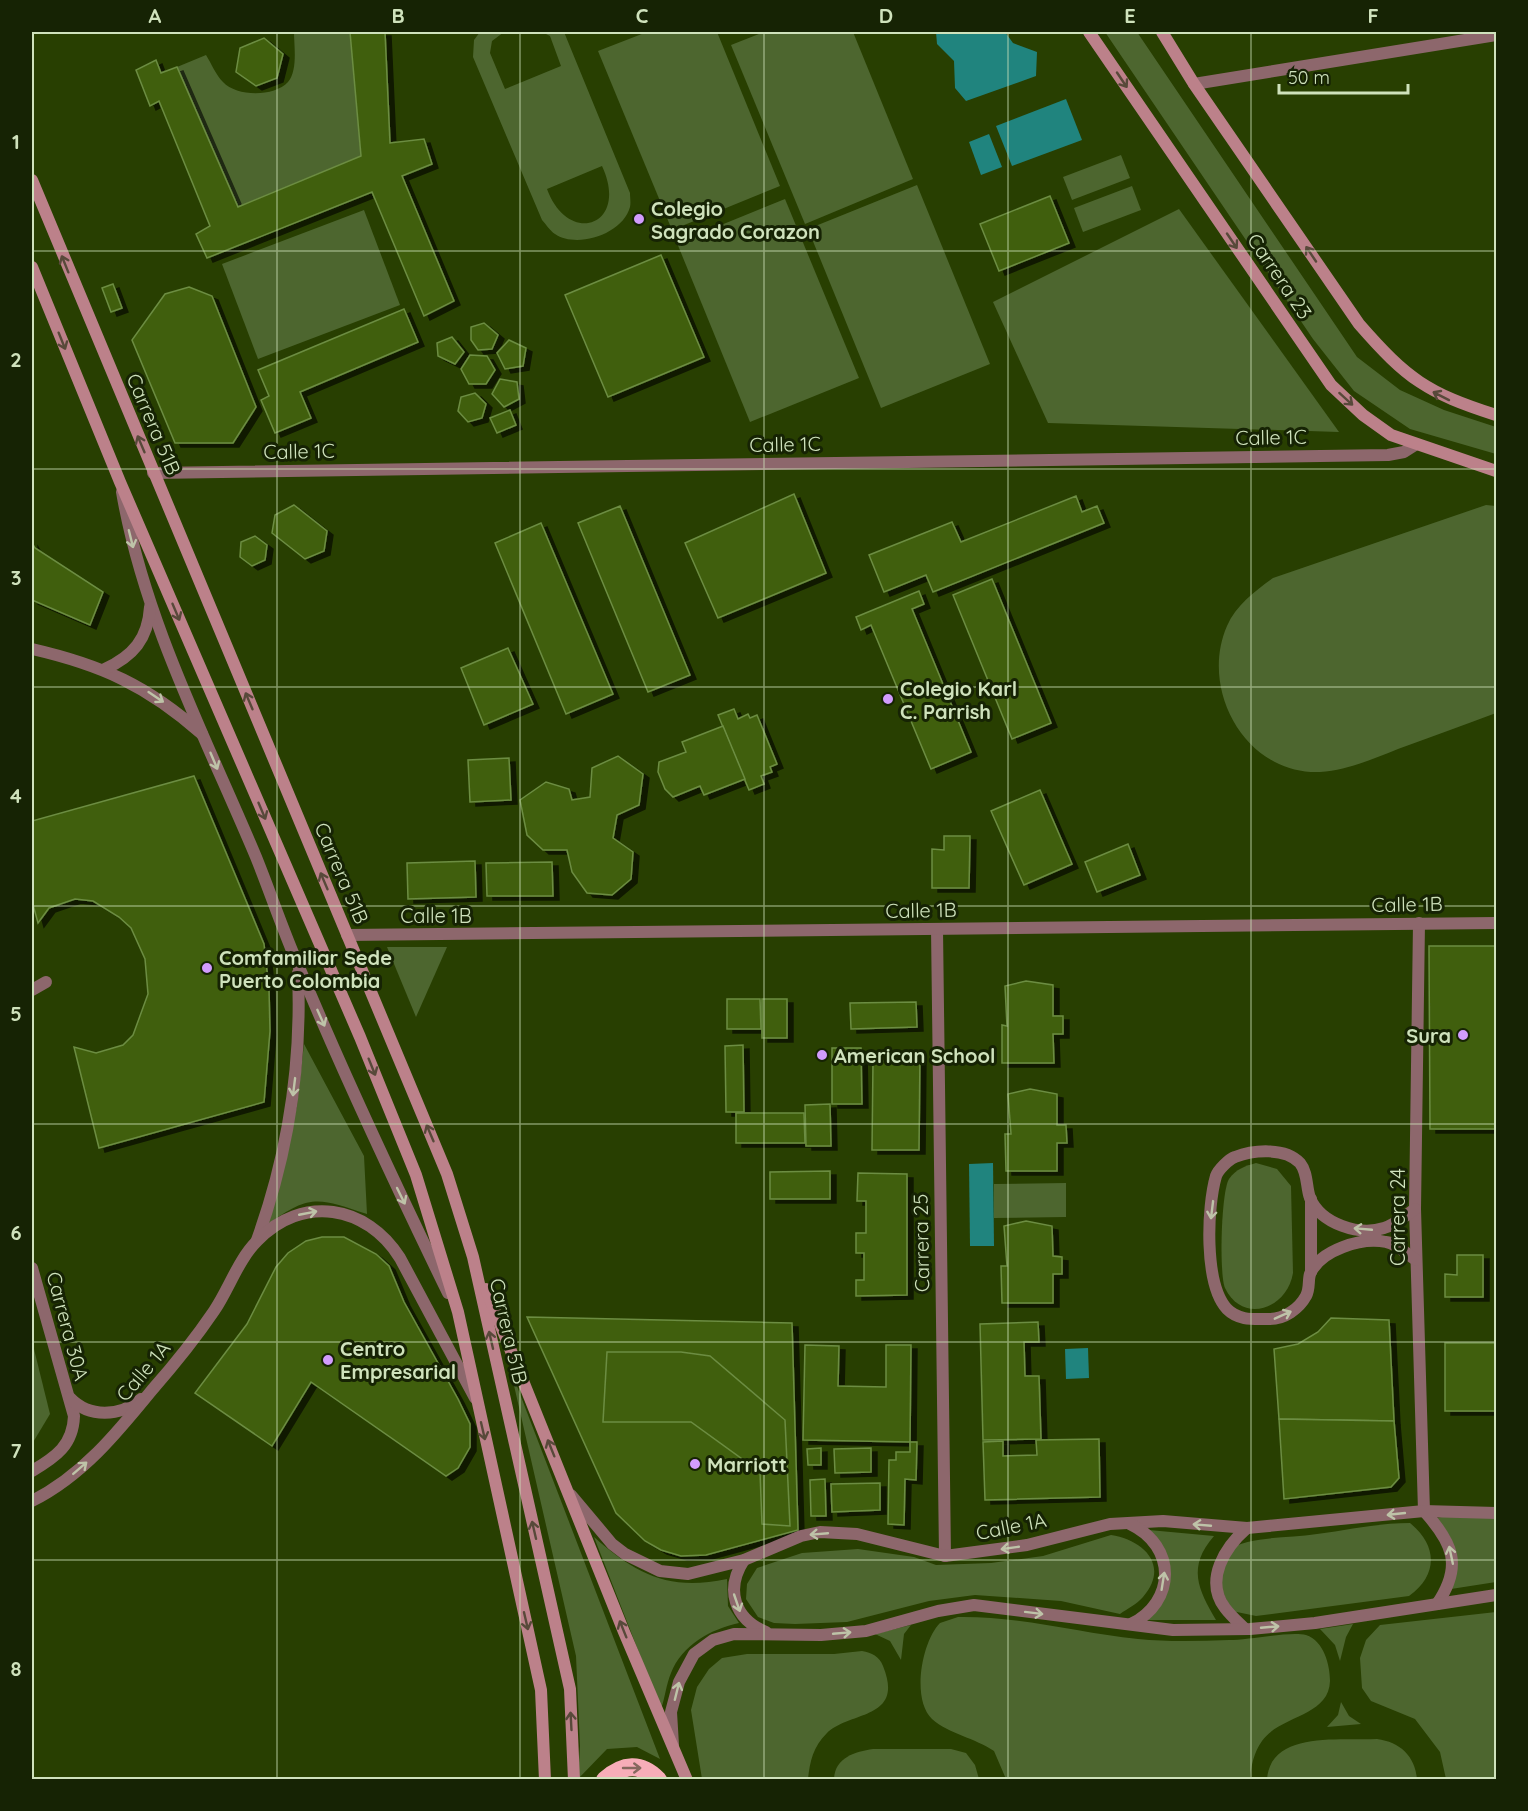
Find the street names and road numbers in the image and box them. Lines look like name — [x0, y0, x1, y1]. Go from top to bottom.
street label: Carrera 23 — [1242, 228, 1318, 324]
street label: Carrera 51B — [121, 369, 187, 479]
street label: Calle 1C — [1235, 424, 1307, 450]
street label: Calle 1C — [749, 431, 821, 457]
street label: Calle 1C — [263, 438, 335, 464]
street label: Carrera 51B — [309, 818, 375, 928]
street label: Calle 1B — [1371, 891, 1443, 917]
street label: Calle 1B — [885, 897, 957, 923]
street label: Calle 1B — [400, 903, 472, 928]
street label: Carrera 24 — [1385, 1168, 1410, 1266]
street label: Carrera 25 — [908, 1194, 934, 1292]
street label: Carrera 30A — [41, 1269, 95, 1383]
street label: Carrera 51B — [485, 1276, 533, 1386]
street label: Calle 1A — [111, 1336, 176, 1406]
street label: Calle 1A — [974, 1507, 1048, 1545]

